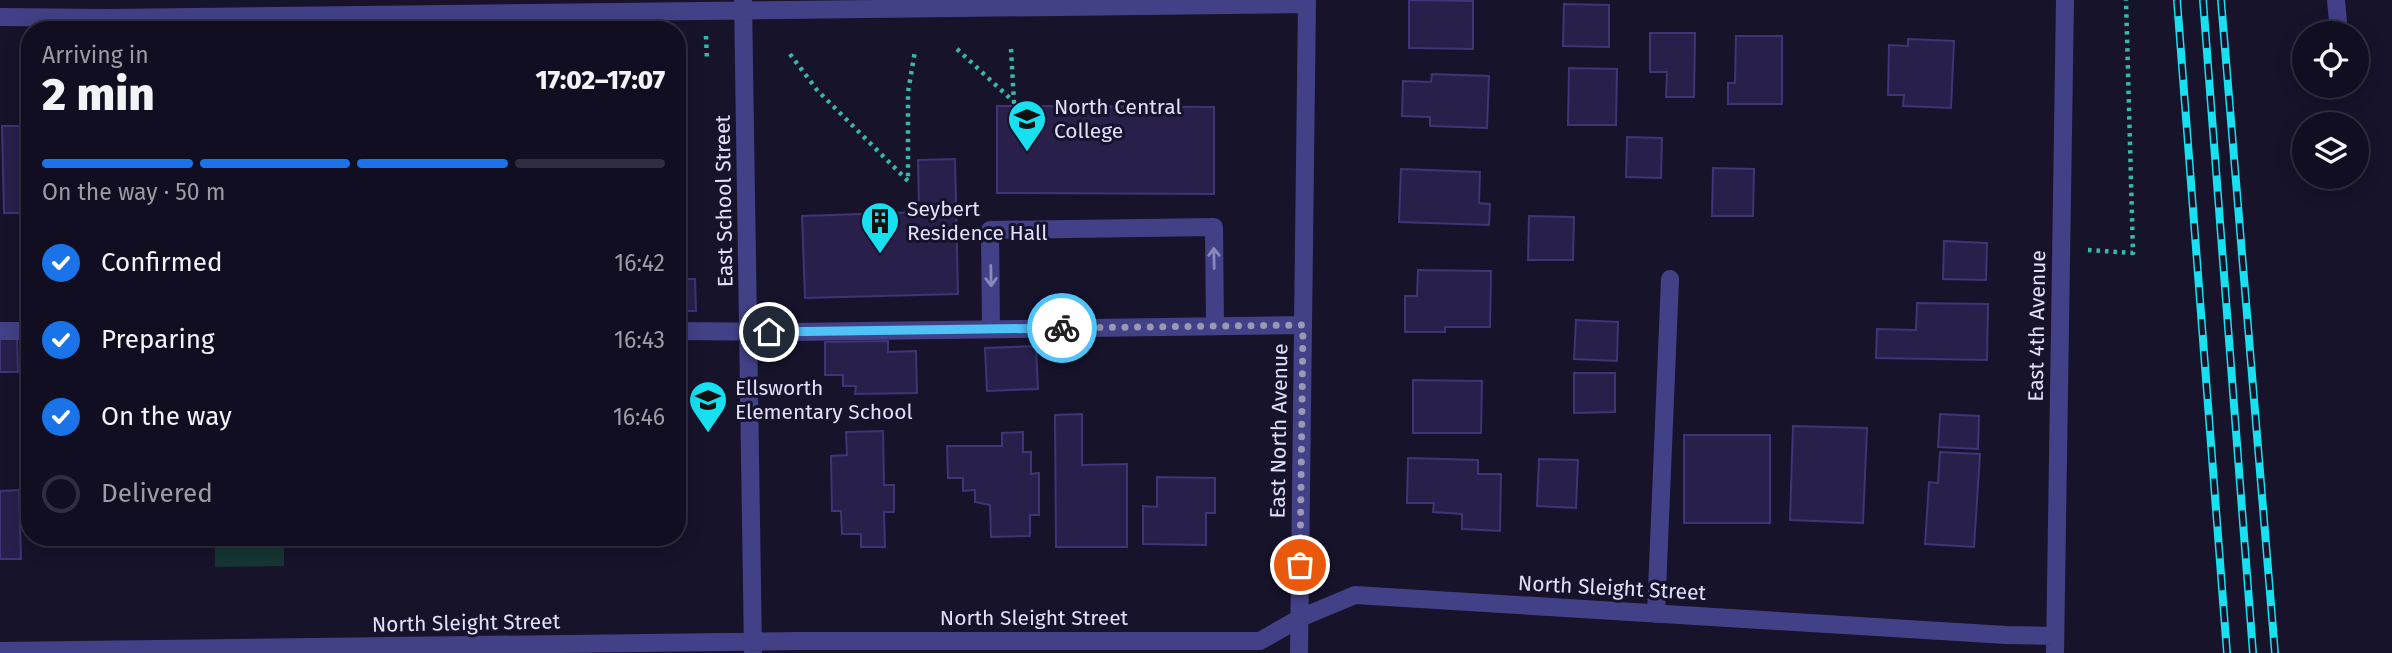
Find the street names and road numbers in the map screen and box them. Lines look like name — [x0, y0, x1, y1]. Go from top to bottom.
street label: East School Street — [709, 114, 739, 287]
street label: East 4th Avenue — [2023, 250, 2051, 402]
street label: East North Avenue — [1264, 343, 1294, 519]
street label: North Sleight Street — [1517, 570, 1707, 606]
street label: North Sleight Street — [940, 605, 1129, 631]
street label: North Sleight Street — [372, 608, 561, 638]

